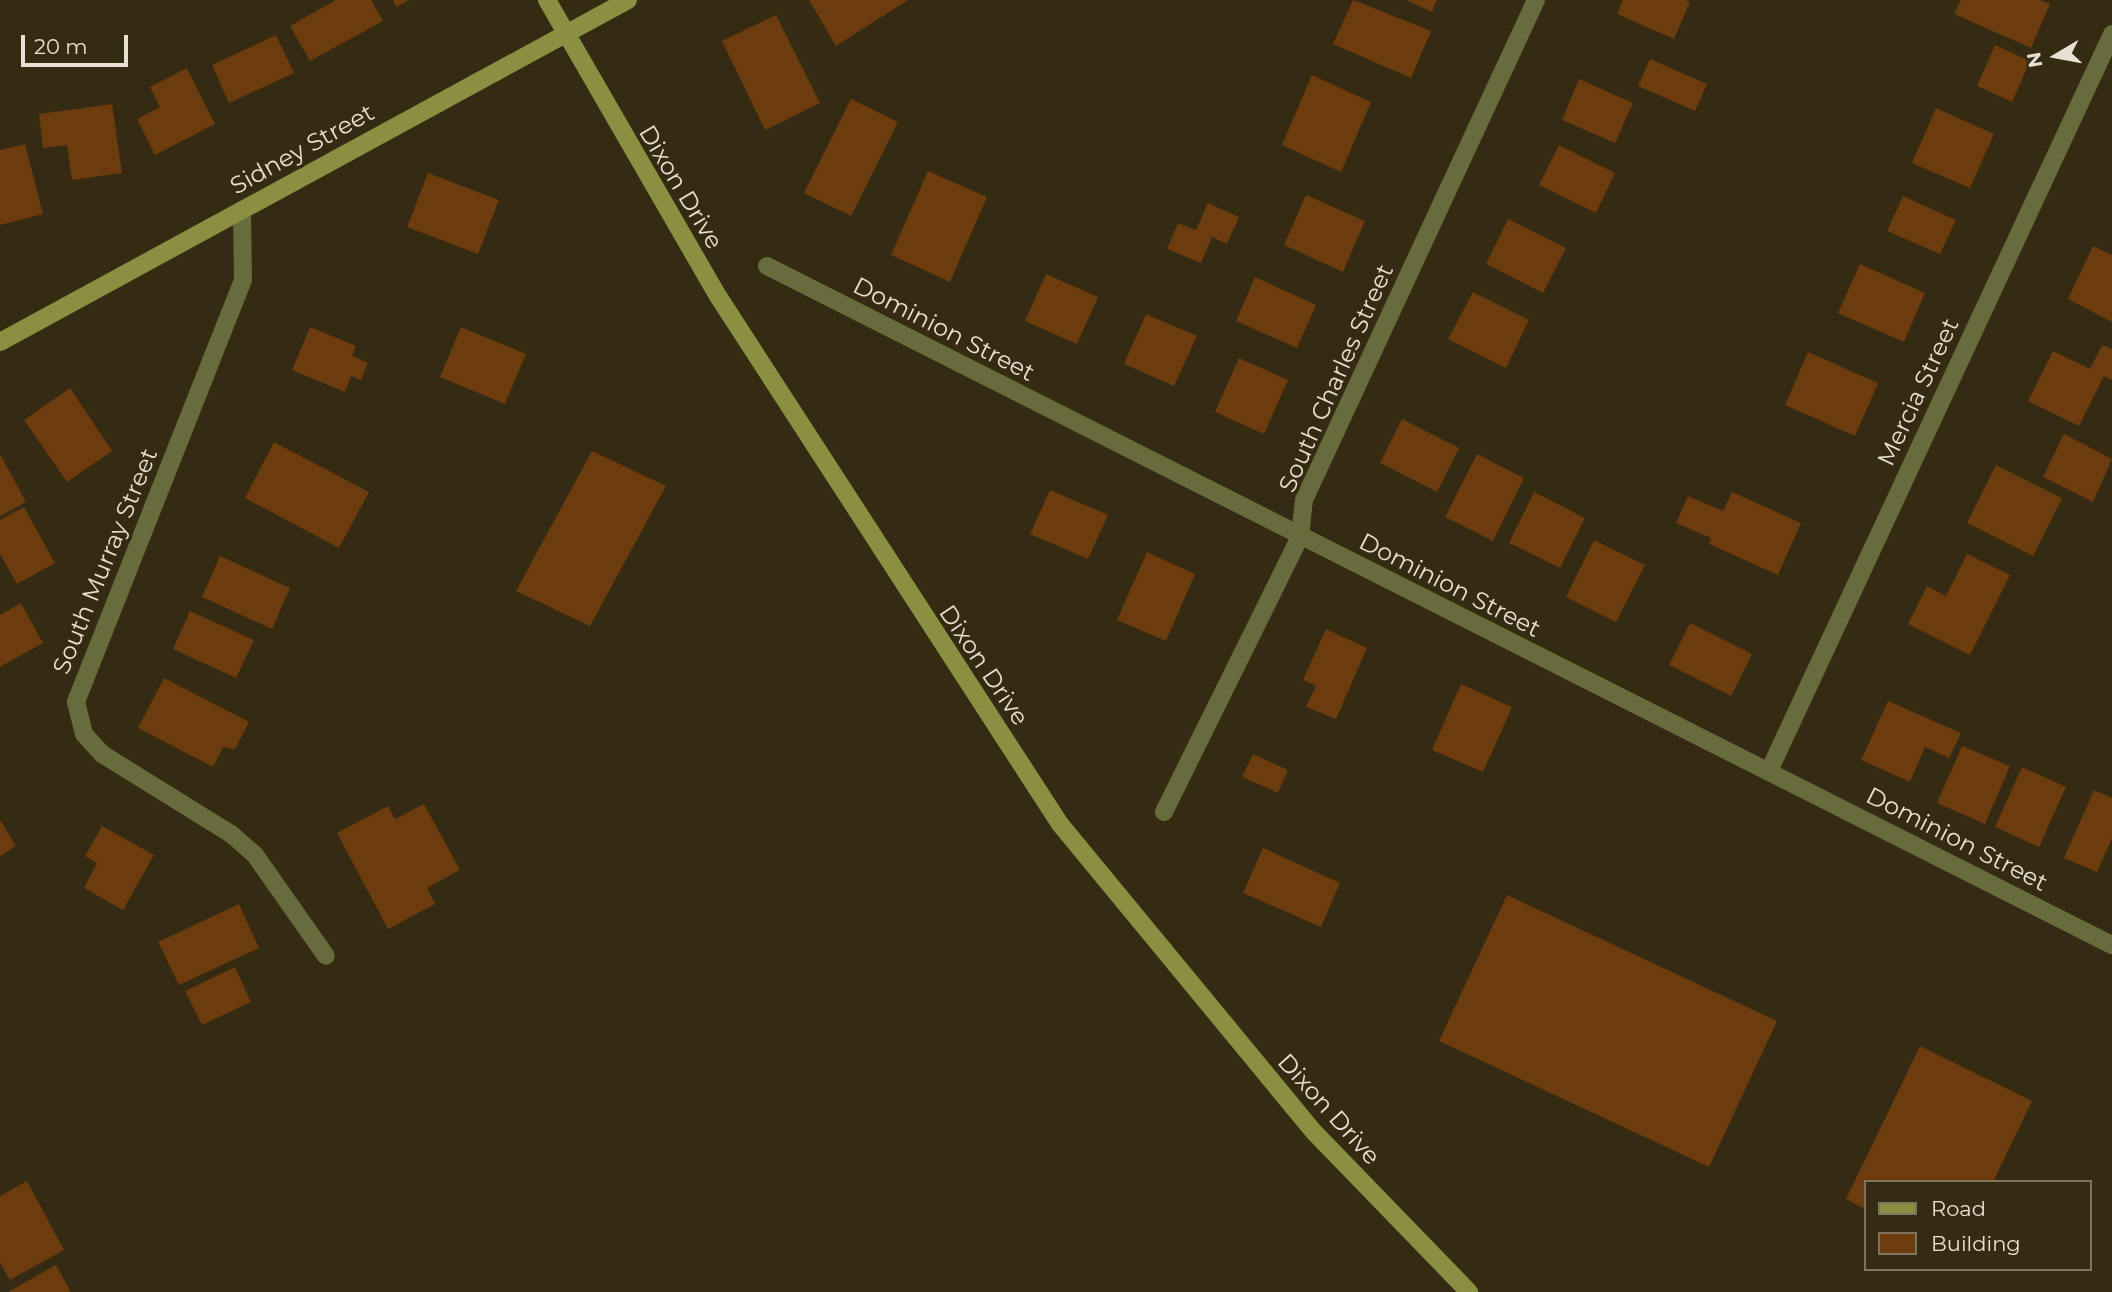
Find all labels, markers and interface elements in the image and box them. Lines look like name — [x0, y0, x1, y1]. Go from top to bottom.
scale bar — [24, 21, 131, 65]
north arrow — [2021, 21, 2091, 91]
text: 20 m — [34, 34, 88, 59]
text: N — [2022, 50, 2047, 69]
street label: Sidney Street — [225, 98, 379, 200]
street label: Dixon Drive — [633, 120, 729, 254]
street label: South Charles Street — [1273, 260, 1399, 496]
street label: Dominion Street — [849, 271, 1039, 387]
street label: Mercia Street — [1871, 314, 1965, 470]
street label: South Murray Street — [47, 444, 163, 678]
street label: Dominion Street — [1355, 527, 1545, 643]
street label: Dixon Drive — [933, 599, 1035, 731]
street label: Dominion Street — [1862, 781, 2052, 897]
street label: Dixon Drive — [1272, 1048, 1386, 1170]
legend — [1864, 1180, 2091, 1271]
text: Road — [1931, 1196, 1986, 1221]
text: Building — [1931, 1231, 2021, 1256]

